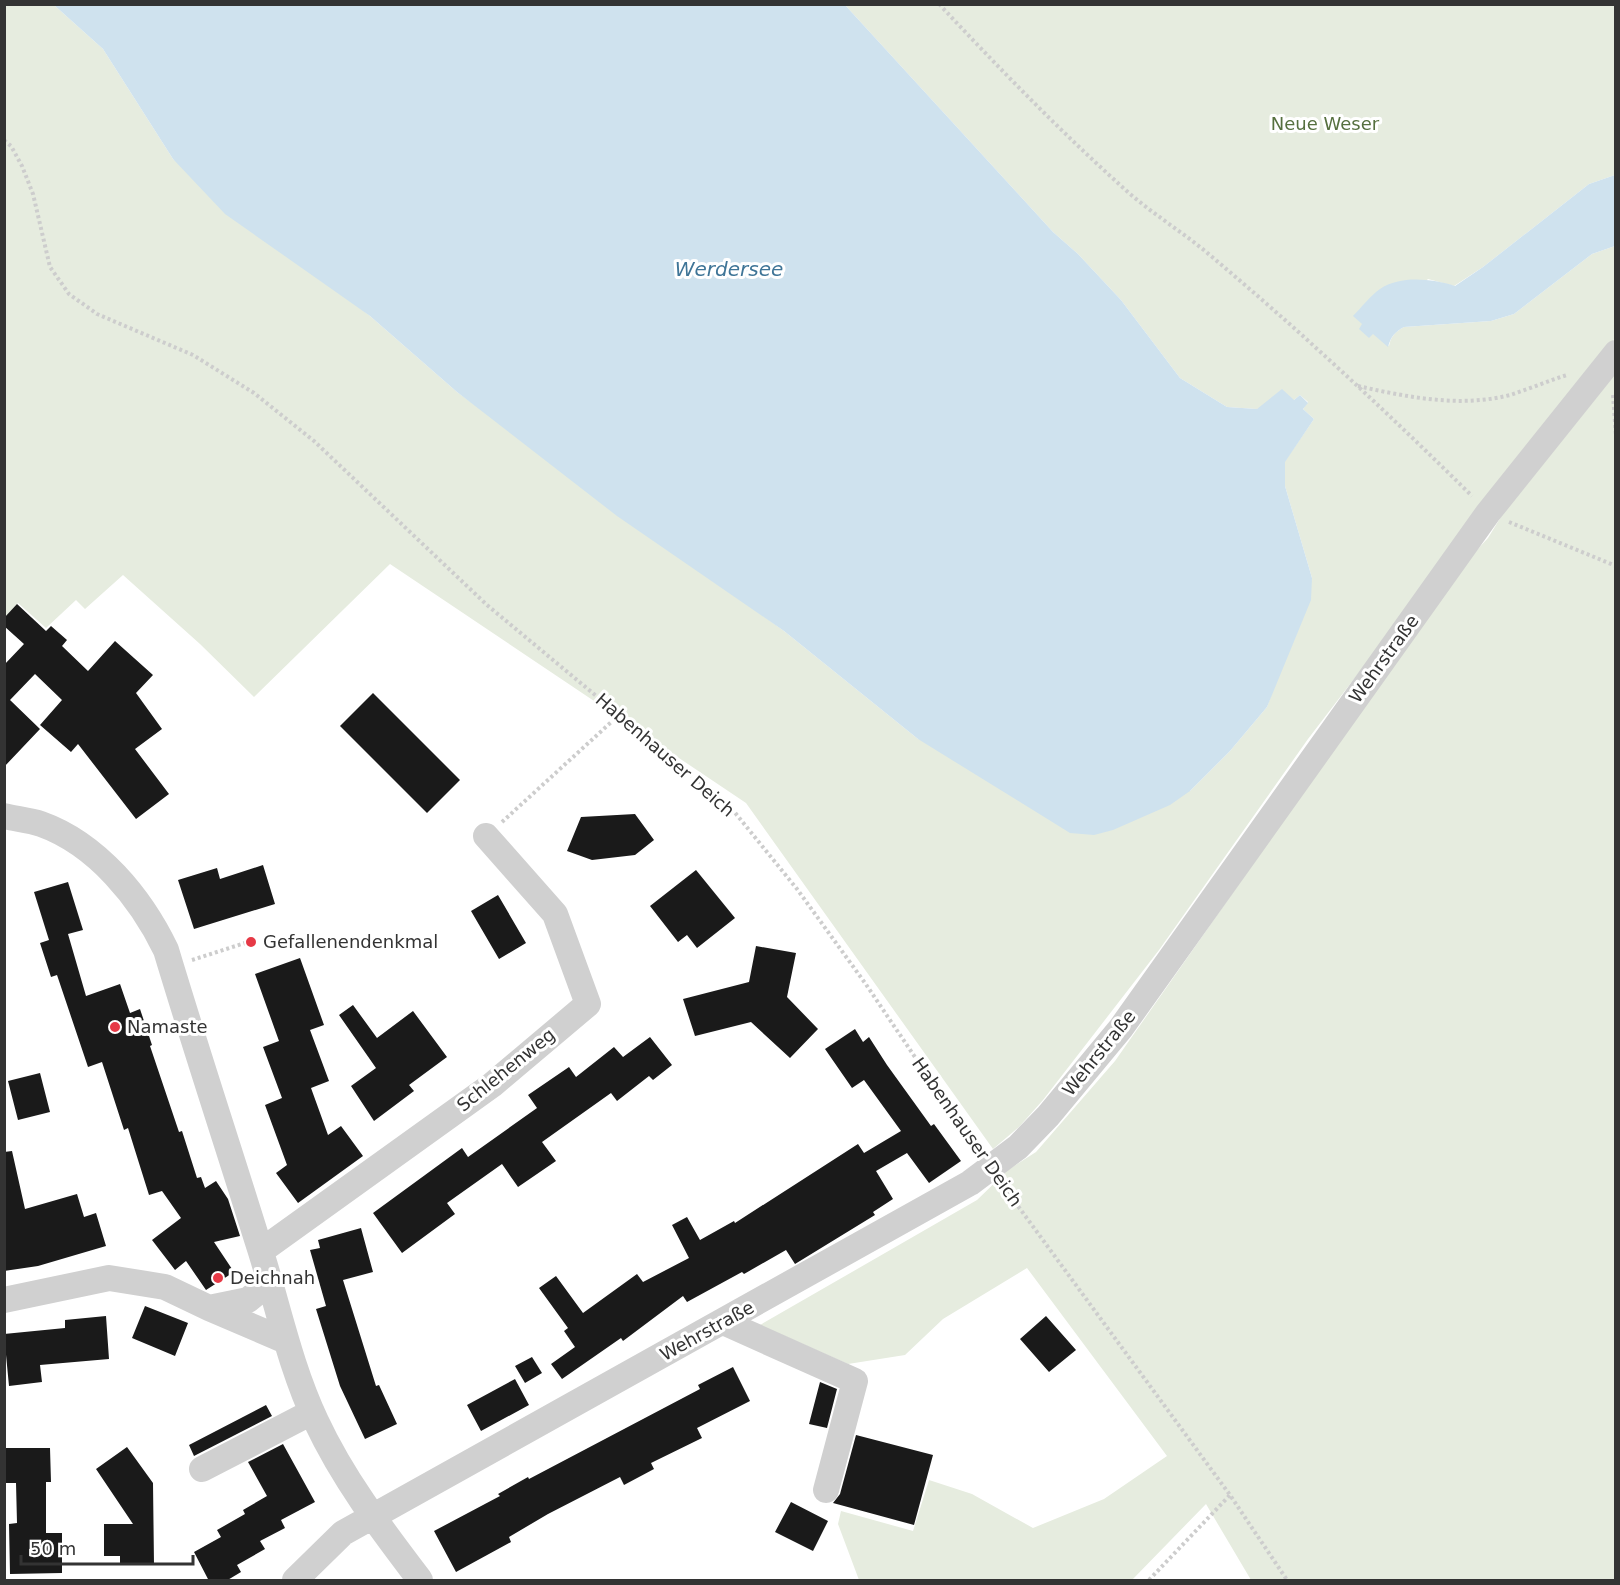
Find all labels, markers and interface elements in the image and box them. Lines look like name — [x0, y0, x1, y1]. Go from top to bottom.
park label: Neue Weser — [1271, 113, 1380, 134]
water label: Werdersee — [675, 257, 783, 281]
street label: Wehrstraße — [1345, 611, 1423, 707]
street label: Habenhauser Deich — [592, 689, 739, 821]
place label: Gefallenendenkmal — [263, 931, 438, 952]
marker: Gefallenendenkmal — [244, 935, 258, 949]
street label: Wehrstraße — [1058, 1006, 1139, 1100]
place label: Namaste — [127, 1016, 208, 1037]
marker: Namaste — [108, 1020, 122, 1034]
street label: Schlehenweg — [452, 1024, 559, 1116]
street label: Habenhauser Deich — [908, 1053, 1027, 1210]
place label: Deichnah — [230, 1267, 315, 1288]
marker: Deichnah — [211, 1271, 225, 1285]
street label: Wehrstraße — [656, 1296, 757, 1365]
scale bar — [21, 1528, 194, 1566]
text: 50 m — [30, 1538, 76, 1559]

